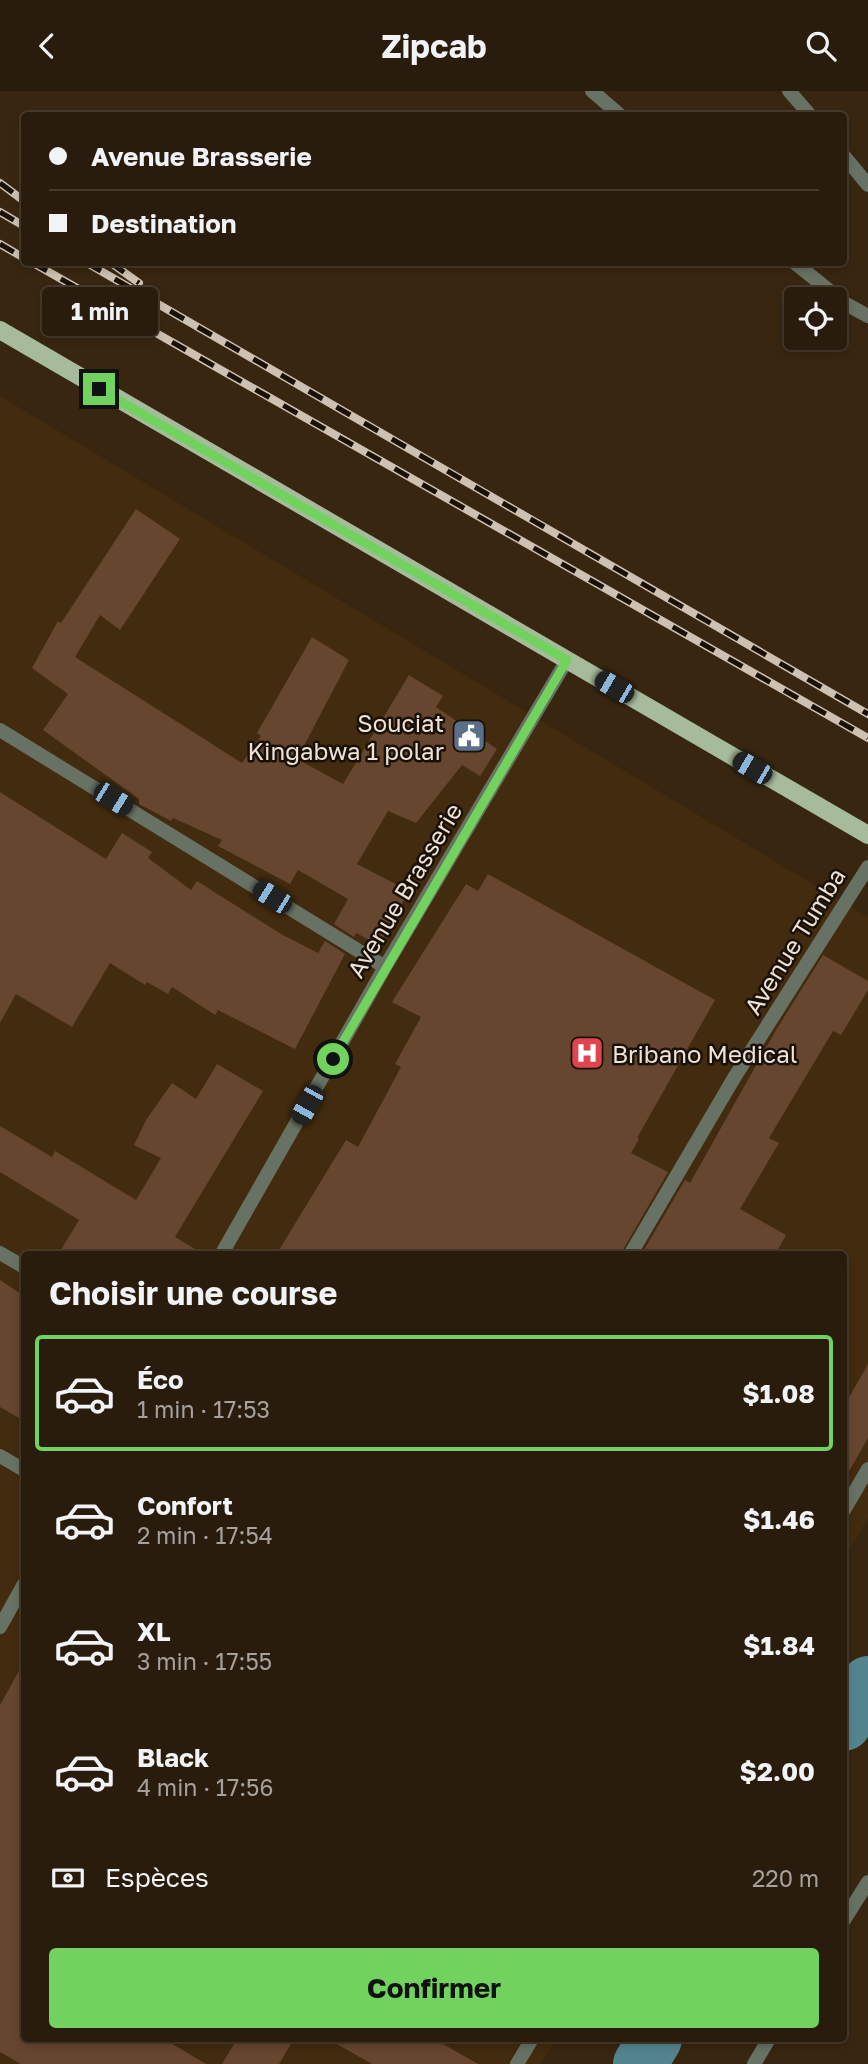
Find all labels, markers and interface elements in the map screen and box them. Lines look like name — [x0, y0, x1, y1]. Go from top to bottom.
icon: back — [28, 27, 66, 65]
text: Zipcab — [381, 27, 487, 65]
icon: search — [802, 27, 840, 65]
text: Avenue Brasserie — [91, 141, 312, 172]
text: Destination — [91, 208, 237, 239]
callout: 1 min — [41, 287, 157, 337]
map controls — [784, 287, 847, 350]
button: locate — [784, 287, 847, 350]
text: 1 min — [71, 297, 129, 325]
route end — [83, 373, 115, 405]
car — [591, 667, 638, 707]
place label: Souciat Kingabwa 1 polar — [247, 708, 444, 765]
public building icon: Souciat Kingabwa 1 polar — [450, 717, 488, 755]
car — [729, 748, 776, 788]
car — [90, 779, 137, 819]
street label: Avenue Brasserie — [340, 797, 468, 983]
street label: Avenue Tumba — [737, 862, 851, 1020]
car — [249, 877, 296, 917]
hospital icon: Bribano Medical — [568, 1034, 606, 1072]
place label: Bribano Medical — [612, 1039, 797, 1068]
route start — [317, 1043, 349, 1075]
car — [288, 1082, 327, 1128]
text: Choisir une course — [49, 1274, 337, 1312]
icon: car — [53, 1362, 116, 1425]
text: Éco — [137, 1364, 184, 1395]
text: $1.08 — [742, 1378, 815, 1409]
text: 1 min · 17:53 — [137, 1395, 270, 1423]
icon: car — [53, 1488, 116, 1551]
text: Confort — [137, 1490, 233, 1521]
text: $1.46 — [743, 1504, 815, 1535]
text: 2 min · 17:54 — [137, 1521, 273, 1549]
icon: car — [53, 1614, 116, 1677]
text: XL — [137, 1616, 171, 1647]
text: $1.84 — [743, 1630, 815, 1661]
text: 3 min · 17:55 — [137, 1647, 272, 1675]
icon: car — [53, 1740, 116, 1803]
text: Black — [137, 1742, 209, 1773]
text: $2.00 — [740, 1756, 815, 1787]
text: 4 min · 17:56 — [137, 1773, 273, 1801]
icon: cash — [49, 1859, 87, 1897]
text: Espèces — [105, 1862, 209, 1893]
text: 220 m — [752, 1864, 819, 1892]
button: Confirmer — [49, 1948, 819, 2028]

